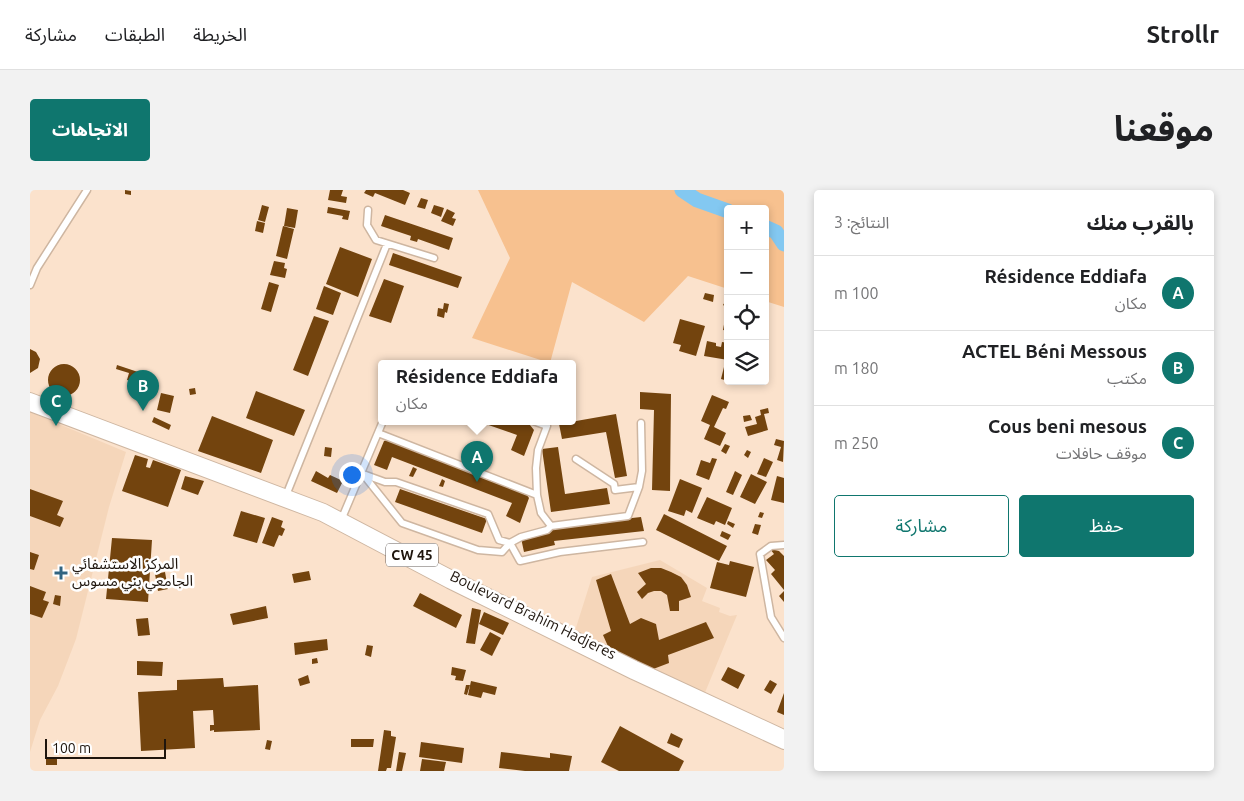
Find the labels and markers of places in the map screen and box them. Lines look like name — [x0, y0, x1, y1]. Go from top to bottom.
pin: B — [127, 370, 159, 411]
pin: C — [40, 385, 72, 426]
pin: A — [461, 441, 493, 482]
place label: المركز الاستشفائي الجامعي بني مسوس — [72, 555, 193, 592]
marker: المركز الاستشفائي الجامعي بني مسوس — [54, 566, 68, 580]

